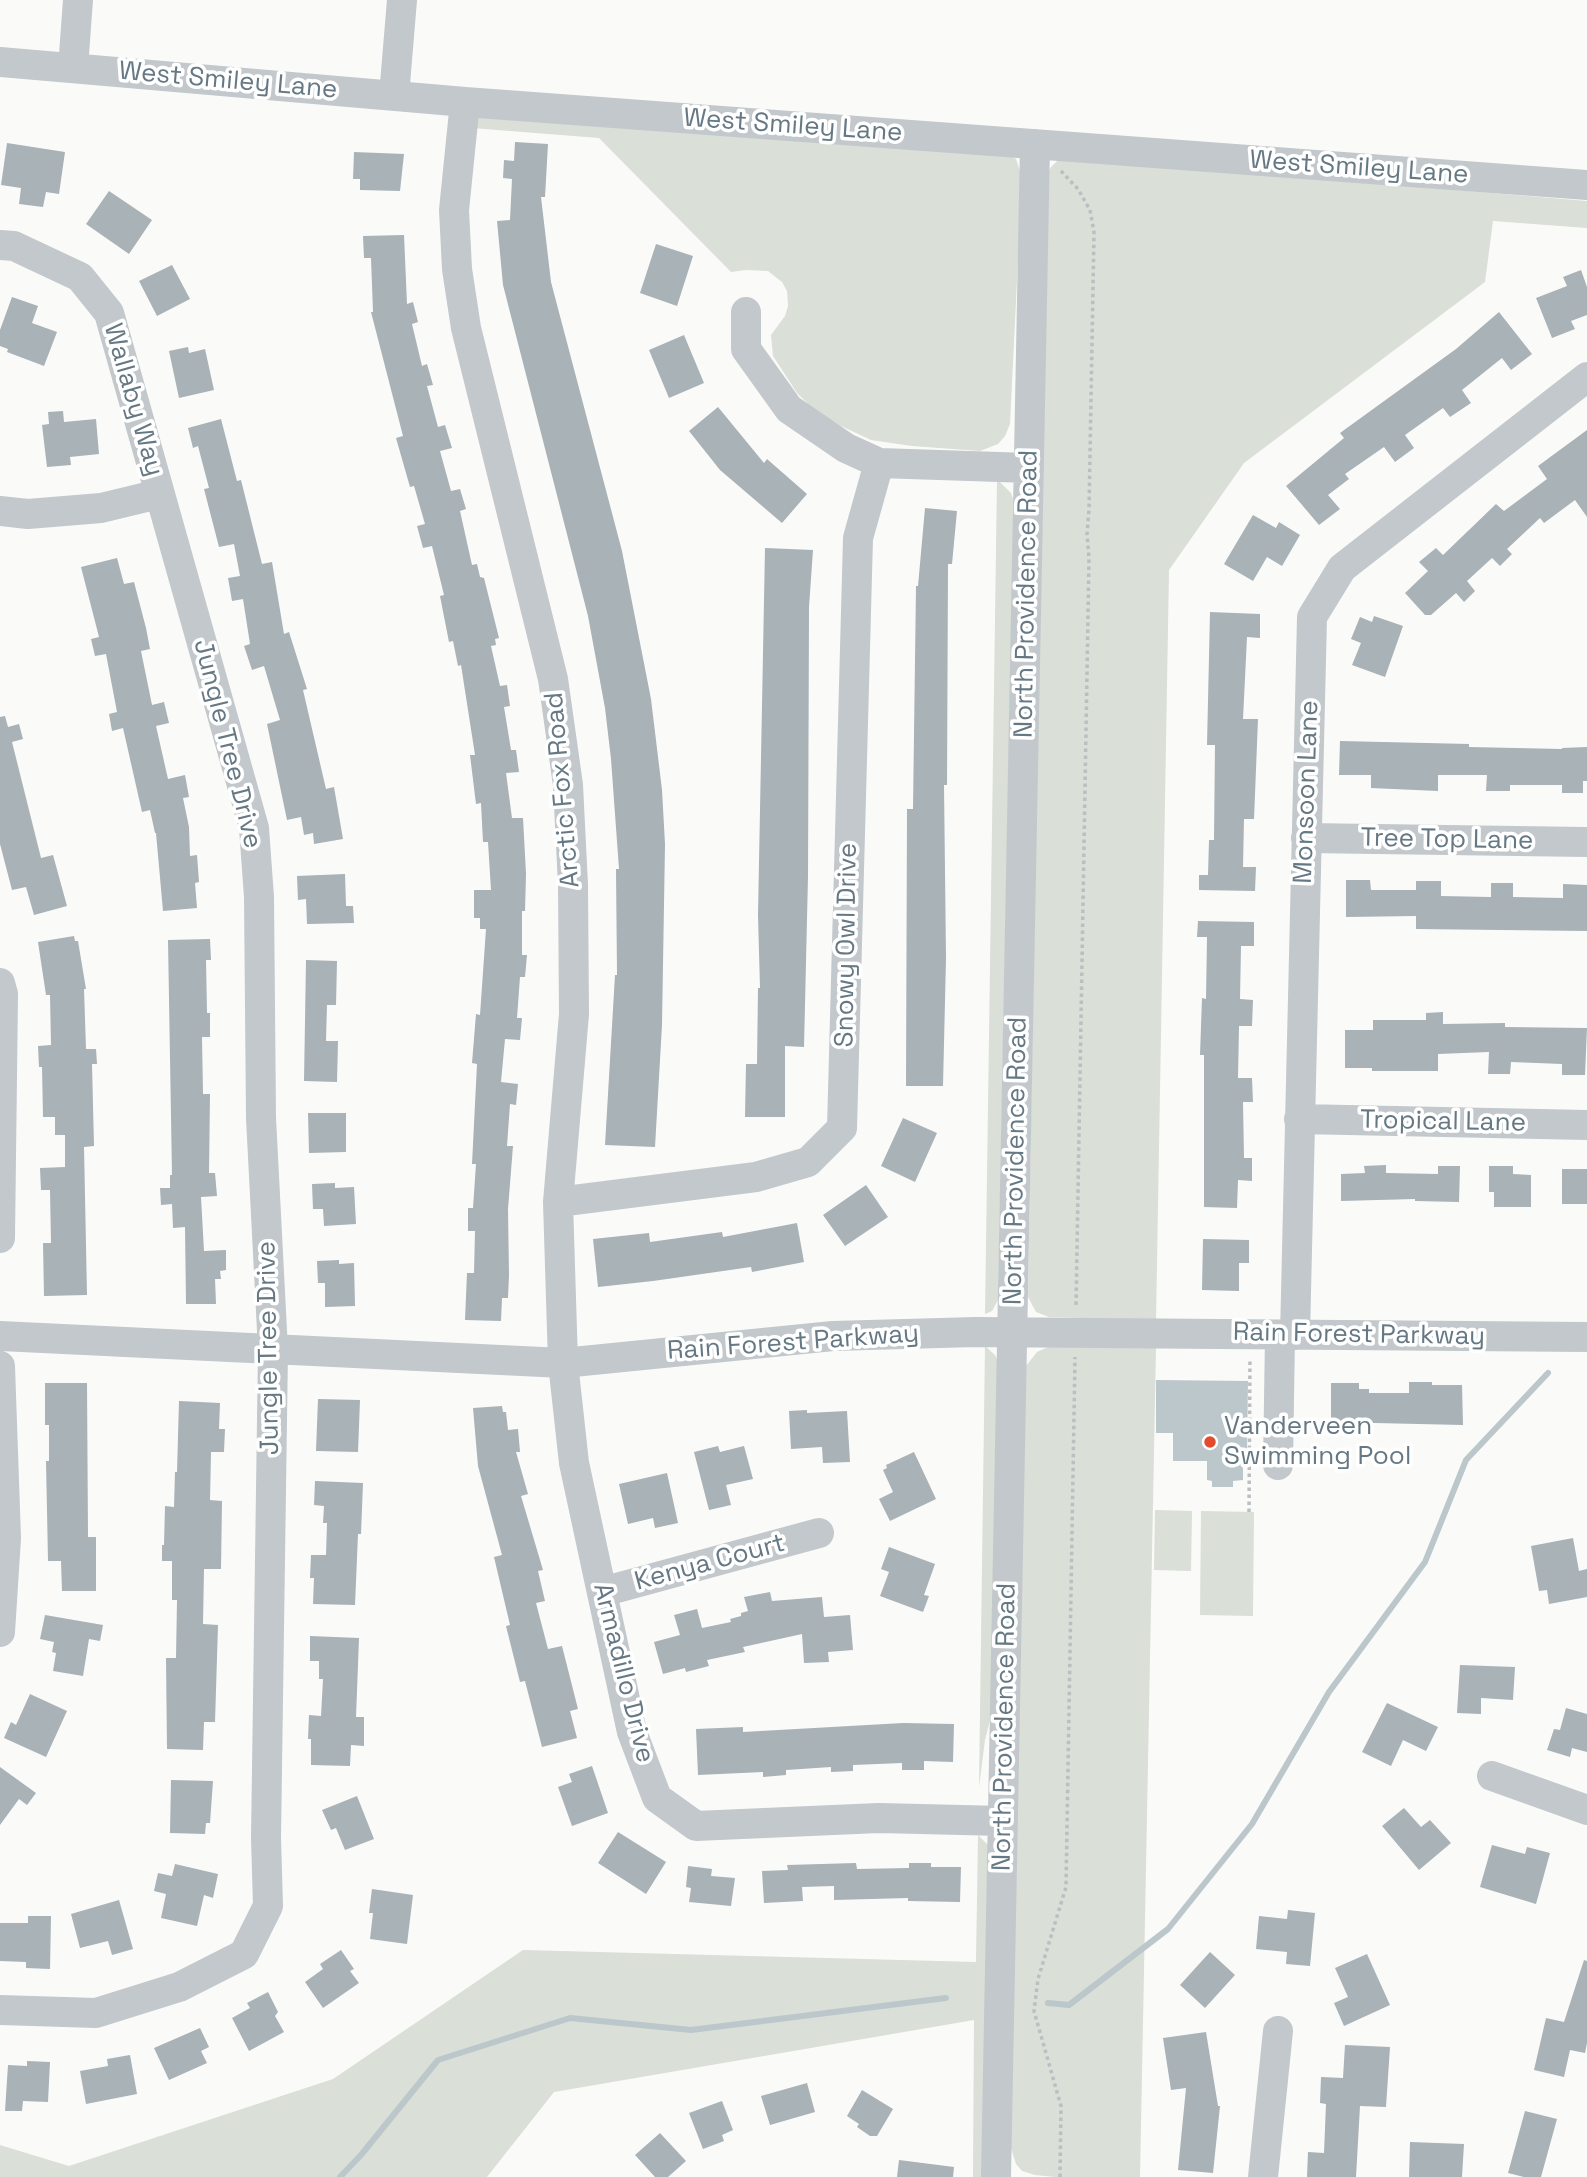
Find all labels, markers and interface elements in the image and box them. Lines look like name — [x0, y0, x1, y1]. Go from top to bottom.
street label: West Smiley Lane — [117, 56, 339, 106]
street label: West Smiley Lane — [683, 103, 903, 149]
street label: West Smiley Lane — [1249, 145, 1469, 191]
street label: Wallaby Way — [96, 320, 170, 480]
street label: North Providence Road — [1009, 450, 1045, 738]
street label: Jungle Tree Drive — [186, 636, 268, 852]
street label: Arctic Fox Road — [539, 691, 587, 889]
street label: Monsoon Lane — [1288, 700, 1326, 884]
street label: Tree Top Lane — [1360, 823, 1534, 857]
street label: Snowy Owl Drive — [830, 842, 864, 1048]
street label: North Providence Road — [998, 1017, 1034, 1305]
street label: Tropical Lane — [1360, 1105, 1526, 1139]
street label: Jungle Tree Drive — [252, 1241, 286, 1455]
street label: Rain Forest Parkway — [1233, 1317, 1485, 1353]
street label: Rain Forest Parkway — [666, 1319, 920, 1367]
place label: Vanderveen Swimming Pool — [1224, 1411, 1411, 1472]
marker: Vanderveen Swimming Pool — [1202, 1434, 1218, 1450]
street label: Kenya Court — [631, 1528, 789, 1598]
street label: Armadillo Drive — [586, 1580, 660, 1766]
street label: North Providence Road — [987, 1583, 1023, 1871]

